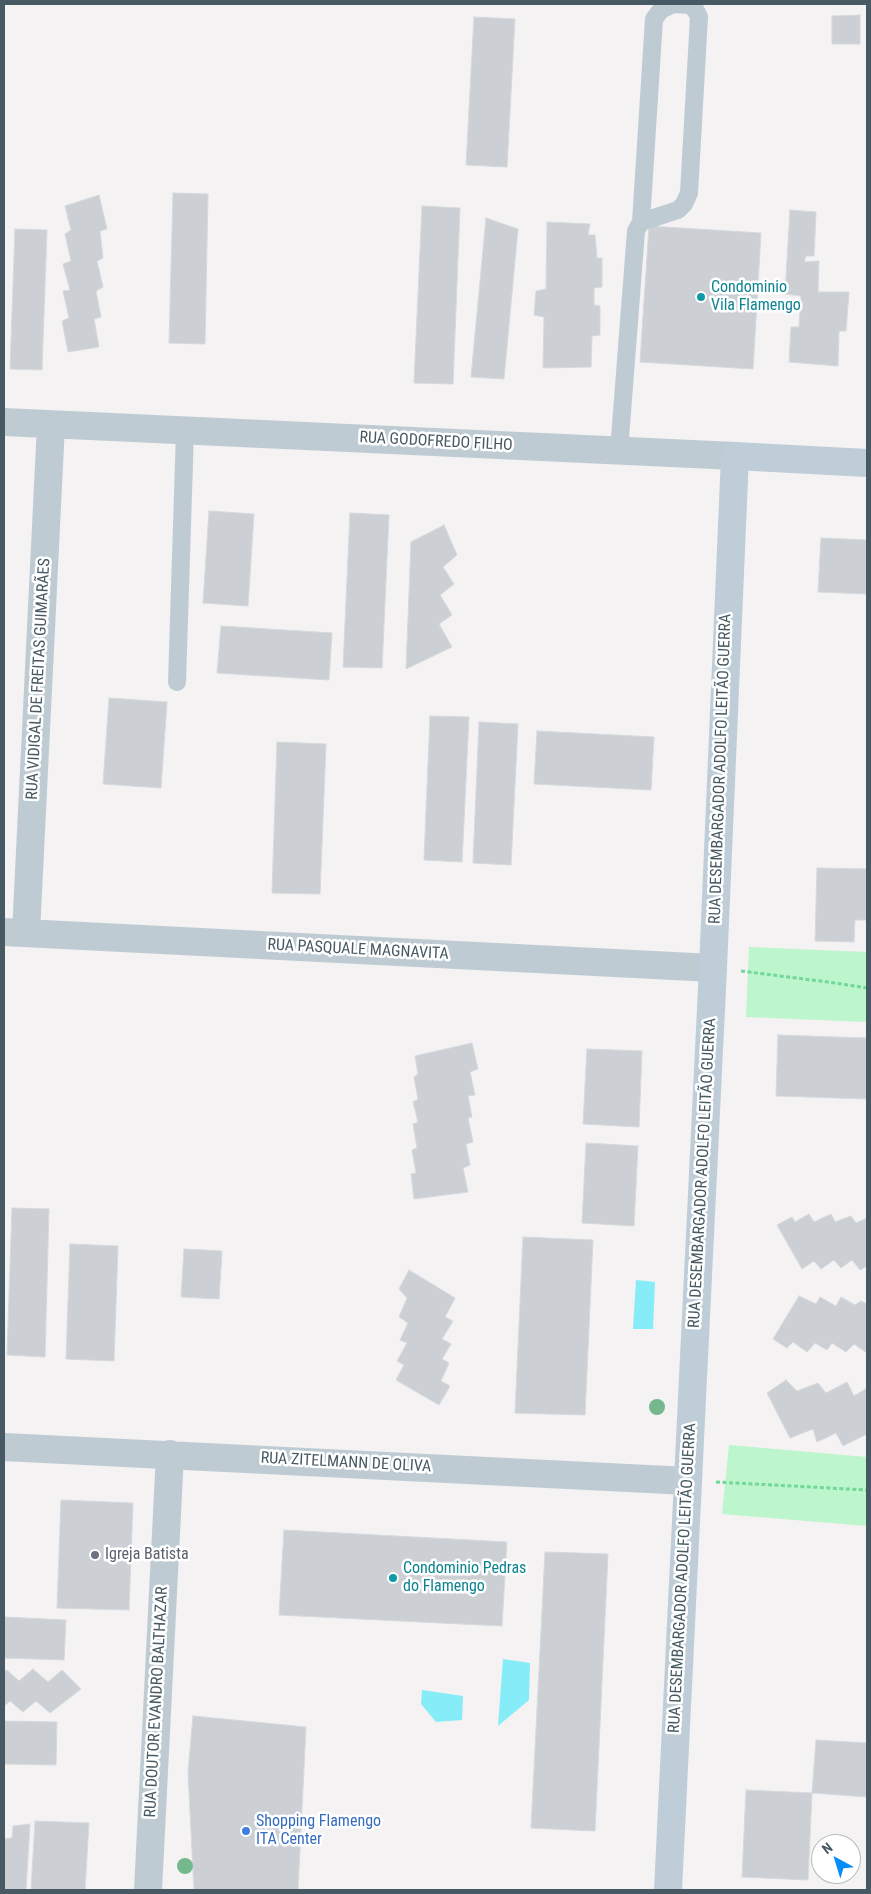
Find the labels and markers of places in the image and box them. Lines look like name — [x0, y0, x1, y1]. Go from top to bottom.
place label: Condominio Vila Flamengo — [711, 278, 801, 316]
marker: Condominio Vila Flamengo — [695, 291, 707, 303]
place label: Igreja Batista — [105, 1545, 189, 1565]
marker: Igreja Batista — [89, 1549, 101, 1561]
place label: Condominio Pedras do Flamengo — [403, 1559, 526, 1597]
marker: Condominio Pedras do Flamengo — [387, 1572, 399, 1584]
place label: Shopping Flamengo ITA Center — [256, 1812, 381, 1850]
marker: Shopping Flamengo ITA Center — [240, 1825, 252, 1837]

